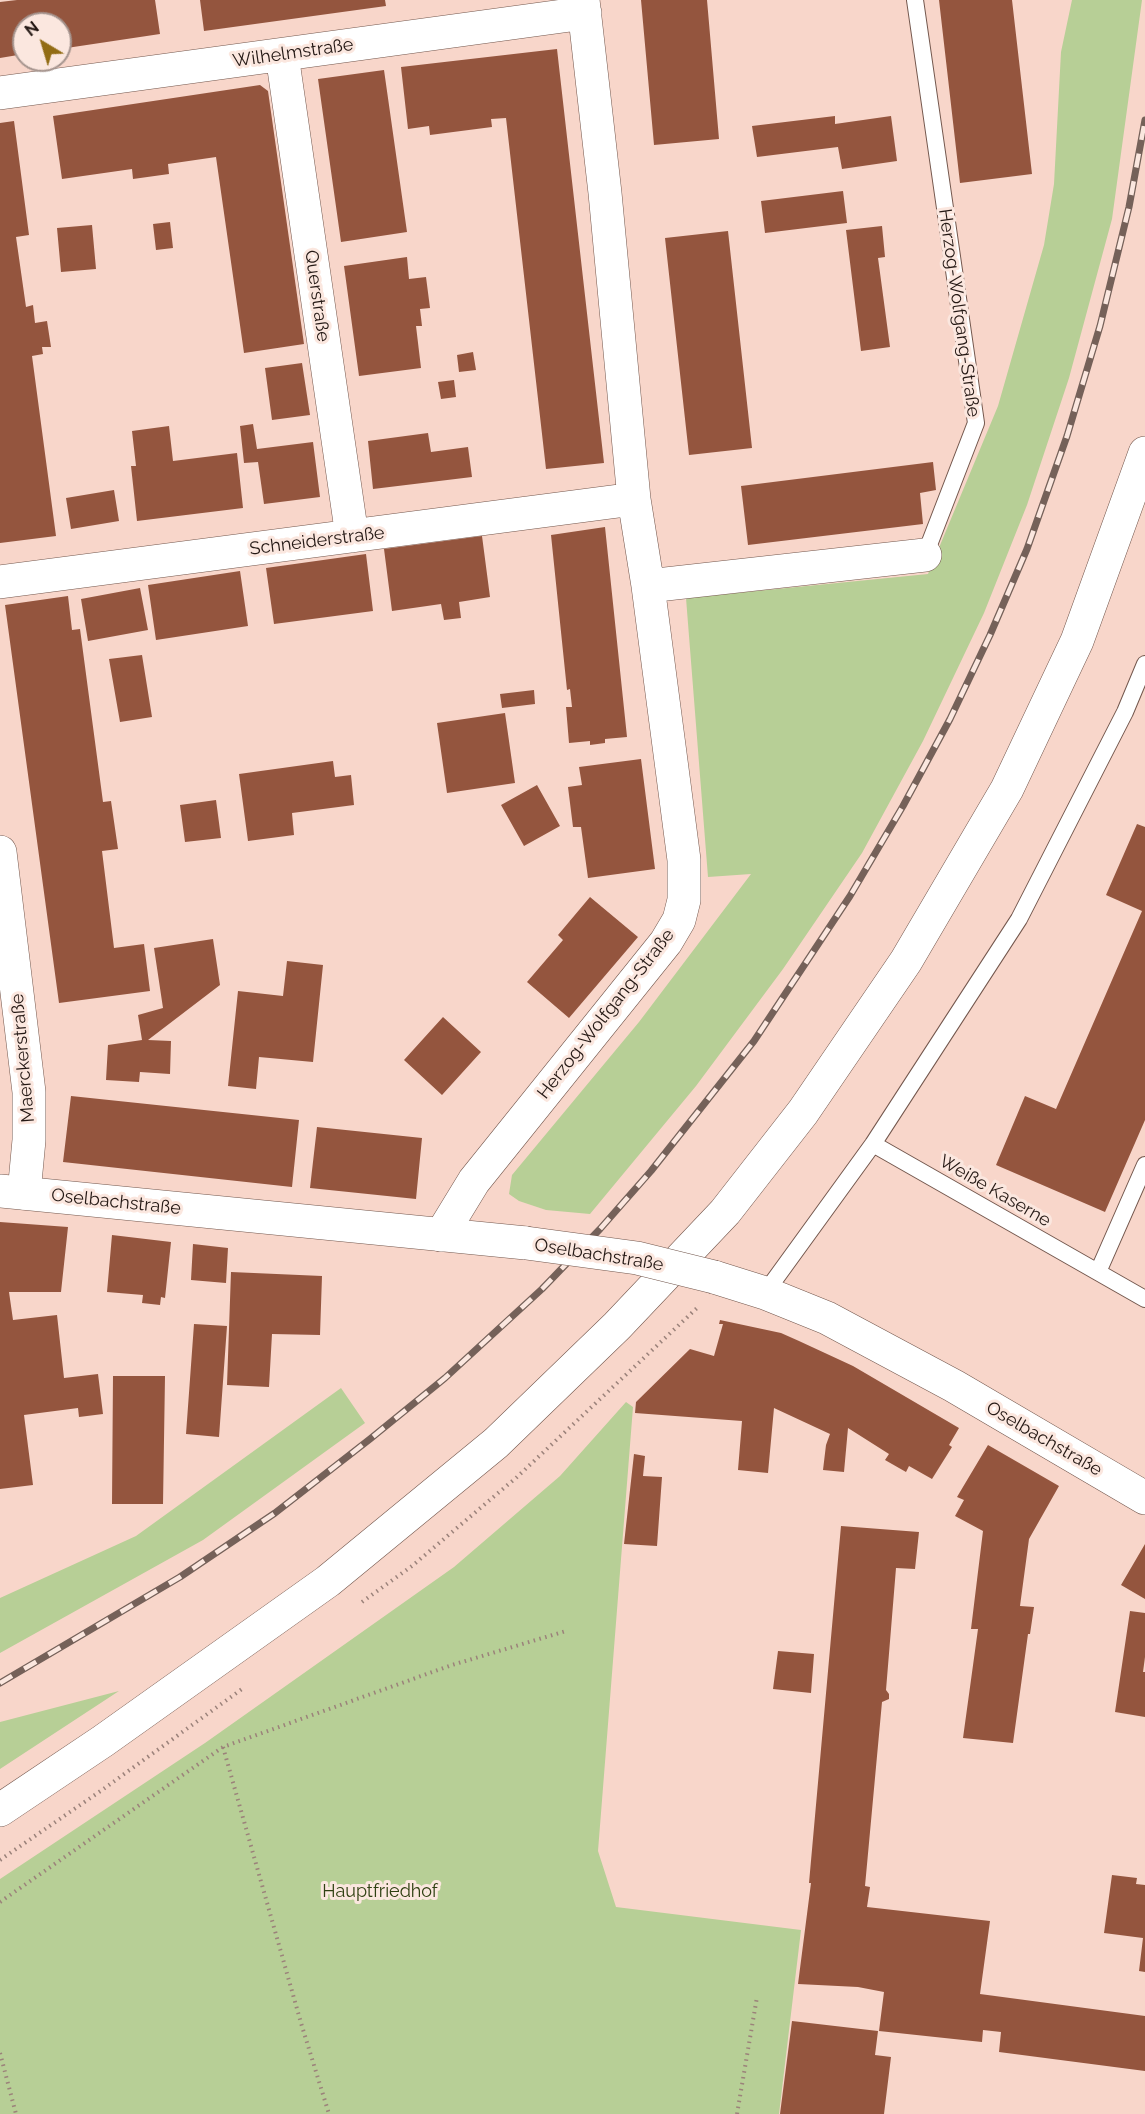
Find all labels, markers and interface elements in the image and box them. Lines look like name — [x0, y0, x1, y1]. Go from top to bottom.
north arrow — [12, 12, 72, 72]
text: N — [21, 18, 43, 40]
street label: Wilhelmstraße — [231, 34, 355, 72]
street label: Herzog-Wolfgang-Straße — [934, 208, 984, 418]
street label: Querstraße — [300, 249, 334, 343]
street label: Schneiderstraße — [248, 522, 386, 560]
street label: Herzog-Wolfgang-Straße — [533, 925, 679, 1103]
street label: Maerckerstraße — [7, 993, 39, 1123]
street label: Weiße Kaserne — [935, 1150, 1055, 1232]
street label: Oselbachstraße — [50, 1184, 182, 1220]
street label: Oselbachstraße — [533, 1234, 665, 1276]
street label: Oselbachstraße — [982, 1397, 1106, 1481]
park label: Hauptfriedhof — [322, 1881, 438, 1903]

